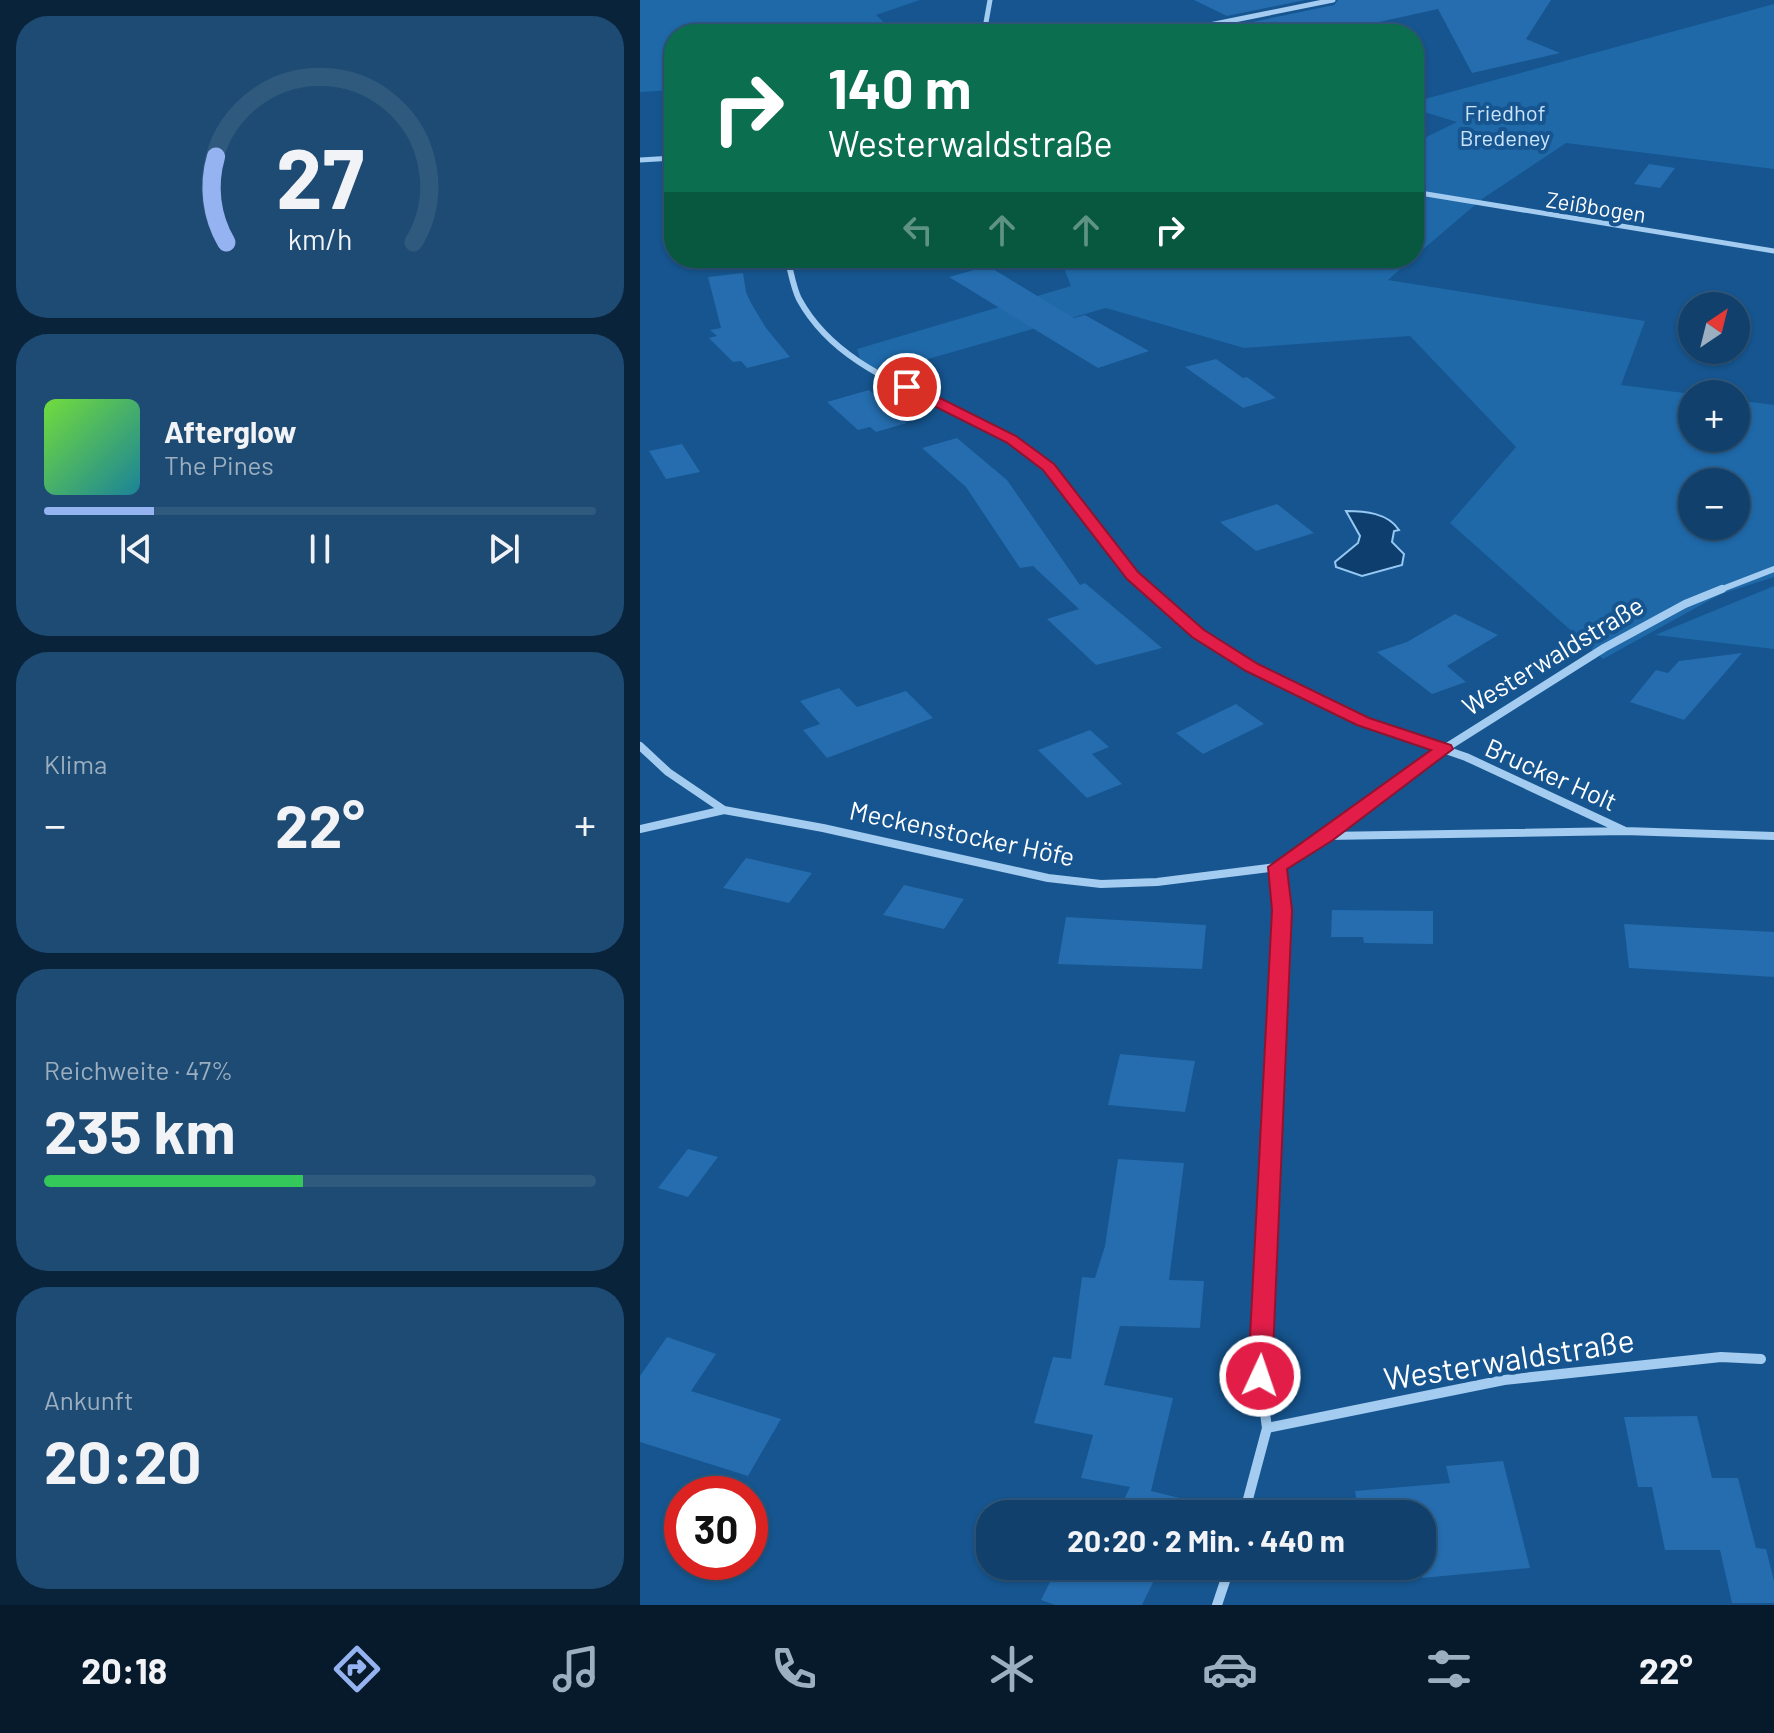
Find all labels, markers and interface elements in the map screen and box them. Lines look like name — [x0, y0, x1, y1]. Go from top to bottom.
text: 140 m — [828, 53, 972, 120]
icon: right — [696, 56, 800, 160]
park label: Friedhof Bredeney — [1460, 99, 1550, 150]
text: Westerwaldstraße — [828, 121, 1113, 164]
text: 27 — [276, 125, 364, 225]
street label: Zeißbogen — [1544, 185, 1648, 227]
icon: left — [896, 208, 940, 252]
icon: ahead — [980, 208, 1024, 252]
icon: ahead — [1064, 208, 1108, 252]
icon: right — [1148, 208, 1192, 252]
text: km/h — [288, 221, 352, 256]
north arrow — [1678, 292, 1750, 364]
map controls — [1678, 292, 1750, 540]
pin — [873, 353, 941, 421]
icon: arrive — [885, 365, 929, 409]
button: + — [1678, 380, 1750, 452]
text: Afterglow — [164, 413, 297, 449]
text: The Pines — [164, 449, 274, 480]
button: − — [1678, 468, 1750, 540]
icon: previous — [114, 527, 158, 571]
icon: pause — [298, 527, 342, 571]
icon: next — [482, 527, 526, 571]
street label: Westerwaldstraße — [1456, 588, 1648, 721]
street label: Brucker Holt — [1481, 731, 1622, 816]
text: Klima — [44, 748, 107, 779]
text: 22° — [275, 788, 365, 860]
street label: Meckenstocker Höfe — [847, 794, 1078, 872]
text: − — [44, 797, 66, 850]
text: + — [574, 797, 596, 850]
text: Reichweite · 47% — [44, 1054, 233, 1085]
text: 235 km — [44, 1094, 236, 1166]
street label: Westerwaldstraße — [1381, 1319, 1637, 1397]
position arrow — [1218, 1334, 1302, 1418]
text: Ankunft — [44, 1384, 133, 1415]
text: 20:20 — [44, 1424, 201, 1496]
speed limit sign: 30 — [664, 1476, 768, 1580]
text: 20:20 · 2 Min. · 440 m — [1067, 1522, 1345, 1558]
icon: directions — [329, 1641, 385, 1697]
icon: music — [548, 1641, 604, 1697]
icon: phone — [766, 1641, 822, 1697]
icon: climate — [984, 1641, 1040, 1697]
icon: car — [1202, 1641, 1258, 1697]
icon: filters — [1421, 1641, 1477, 1697]
text: 20:18 — [81, 1648, 167, 1691]
text: 22° — [1639, 1648, 1693, 1691]

